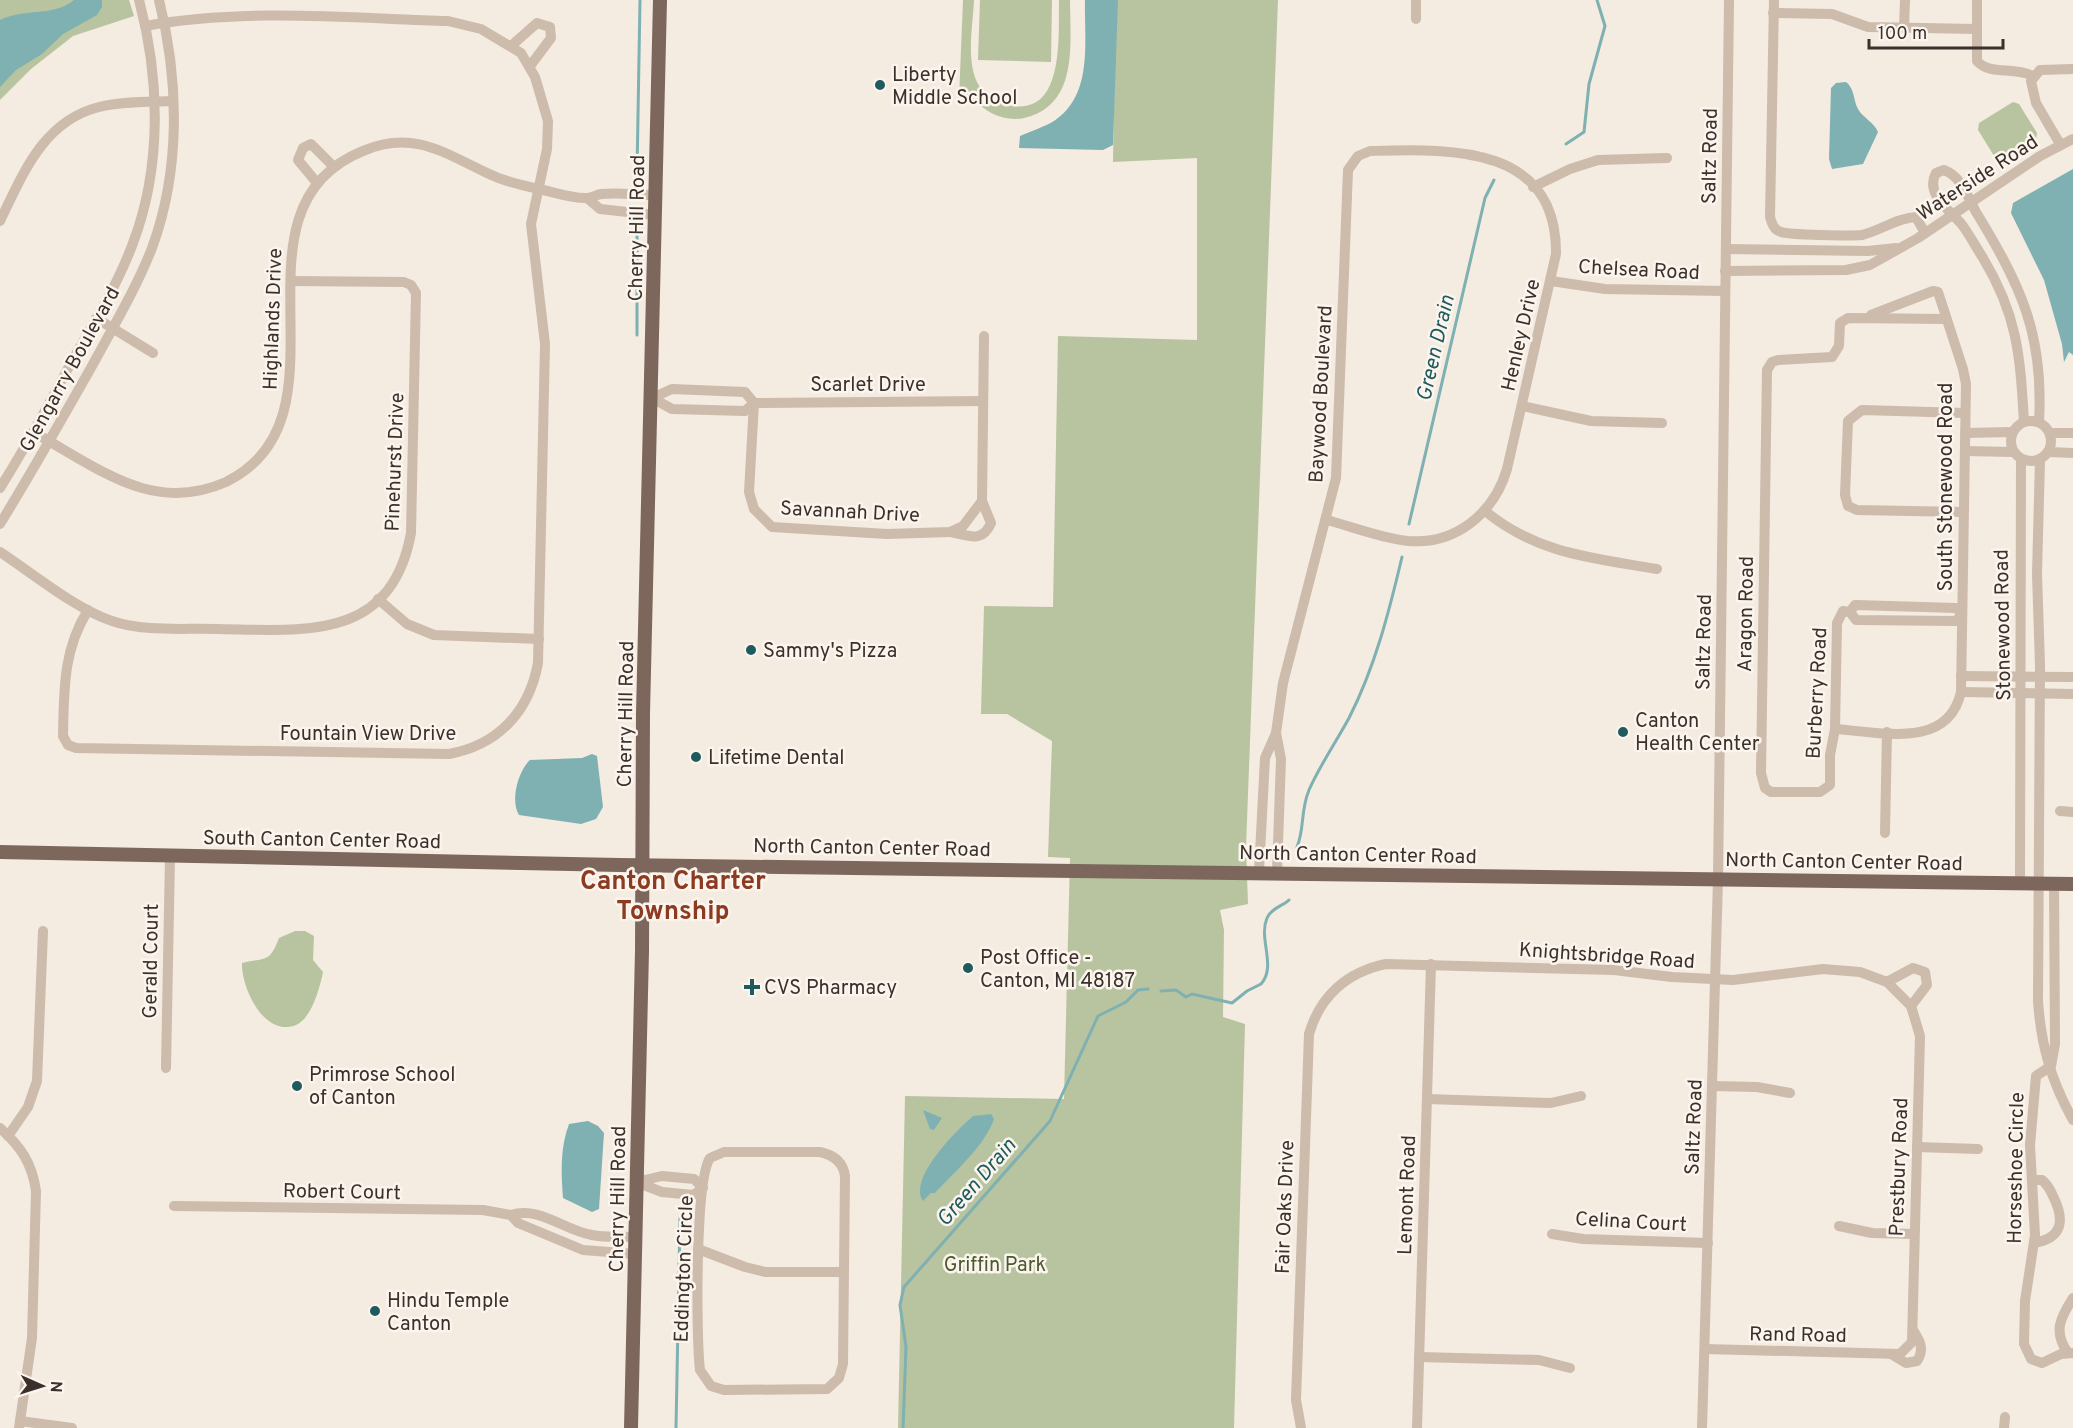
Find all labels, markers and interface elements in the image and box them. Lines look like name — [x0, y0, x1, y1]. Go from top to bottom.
scale bar — [1869, 12, 2002, 50]
text: 100 m — [1878, 23, 1927, 46]
place label: Liberty Middle School — [892, 63, 1017, 112]
marker: Liberty Middle School — [873, 78, 887, 92]
street label: Saltz Road — [1697, 108, 1725, 204]
street label: Waterside Road — [1912, 130, 2044, 228]
street label: Cherry Hill Road — [624, 154, 652, 302]
street label: Highlands Drive — [259, 248, 289, 390]
street label: Chelsea Road — [1577, 255, 1700, 287]
street label: Henley Drive — [1496, 277, 1547, 394]
street label: Glengarry Boulevard — [15, 283, 127, 457]
water label: Green Drain — [1411, 292, 1462, 404]
street label: Baywood Boulevard — [1304, 305, 1340, 484]
street label: Scarlet Drive — [810, 373, 926, 399]
street label: South Stonewood Road — [1934, 383, 1960, 591]
street label: Pinehurst Drive — [381, 392, 411, 532]
street label: Savannah Drive — [779, 496, 920, 530]
street label: Stonewood Road — [1990, 549, 2018, 701]
street label: Aragon Road — [1733, 556, 1761, 672]
street label: Saltz Road — [1691, 594, 1719, 690]
street label: Burberry Road — [1802, 627, 1834, 760]
place label: Sammy's Pizza — [763, 639, 897, 665]
street label: Cherry Hill Road — [613, 640, 641, 788]
marker: Sammy's Pizza — [744, 643, 758, 657]
place label: Canton Health Center — [1635, 709, 1760, 758]
street label: Fountain View Drive — [280, 722, 456, 748]
marker: Canton Health Center — [1616, 725, 1630, 739]
place label: Lifetime Dental — [708, 746, 844, 772]
marker: Lifetime Dental — [689, 750, 703, 764]
street label: South Canton Center Road — [203, 826, 441, 856]
street label: North Canton Center Road — [753, 834, 991, 864]
street label: North Canton Center Road — [1239, 841, 1477, 871]
street label: North Canton Center Road — [1725, 848, 1963, 878]
district label: Canton Charter Township — [580, 866, 766, 929]
street label: Gerald Court — [138, 903, 166, 1019]
street label: Knightsbridge Road — [1518, 938, 1696, 976]
place label: Post Office - Canton, MI 48187 — [980, 946, 1135, 995]
marker: Post Office - Canton, MI 48187 — [961, 961, 975, 975]
place label: CVS Pharmacy — [764, 976, 897, 1002]
marker: CVS Pharmacy — [745, 980, 759, 994]
place label: Primrose School of Canton — [309, 1063, 456, 1112]
marker: Primrose School of Canton — [290, 1079, 304, 1093]
street label: Saltz Road — [1680, 1079, 1710, 1176]
street label: Horseshoe Circle — [2003, 1092, 2031, 1244]
street label: Prestbury Road — [1885, 1097, 1915, 1237]
street label: Cherry Hill Road — [605, 1125, 633, 1273]
water label: Green Drain — [931, 1133, 1023, 1233]
street label: Lemont Road — [1393, 1135, 1423, 1255]
street label: Fair Oaks Drive — [1271, 1140, 1301, 1275]
street label: Robert Court — [283, 1179, 401, 1207]
street label: Eddington Circle — [669, 1195, 701, 1343]
street label: Celina Court — [1574, 1207, 1687, 1239]
park label: Griffin Park — [944, 1253, 1046, 1279]
place label: Hindu Temple Canton — [387, 1289, 509, 1338]
marker: Hindu Temple Canton — [368, 1304, 382, 1318]
street label: Rand Road — [1749, 1322, 1847, 1350]
north arrow — [12, 1356, 72, 1416]
text: N — [45, 1380, 65, 1393]

